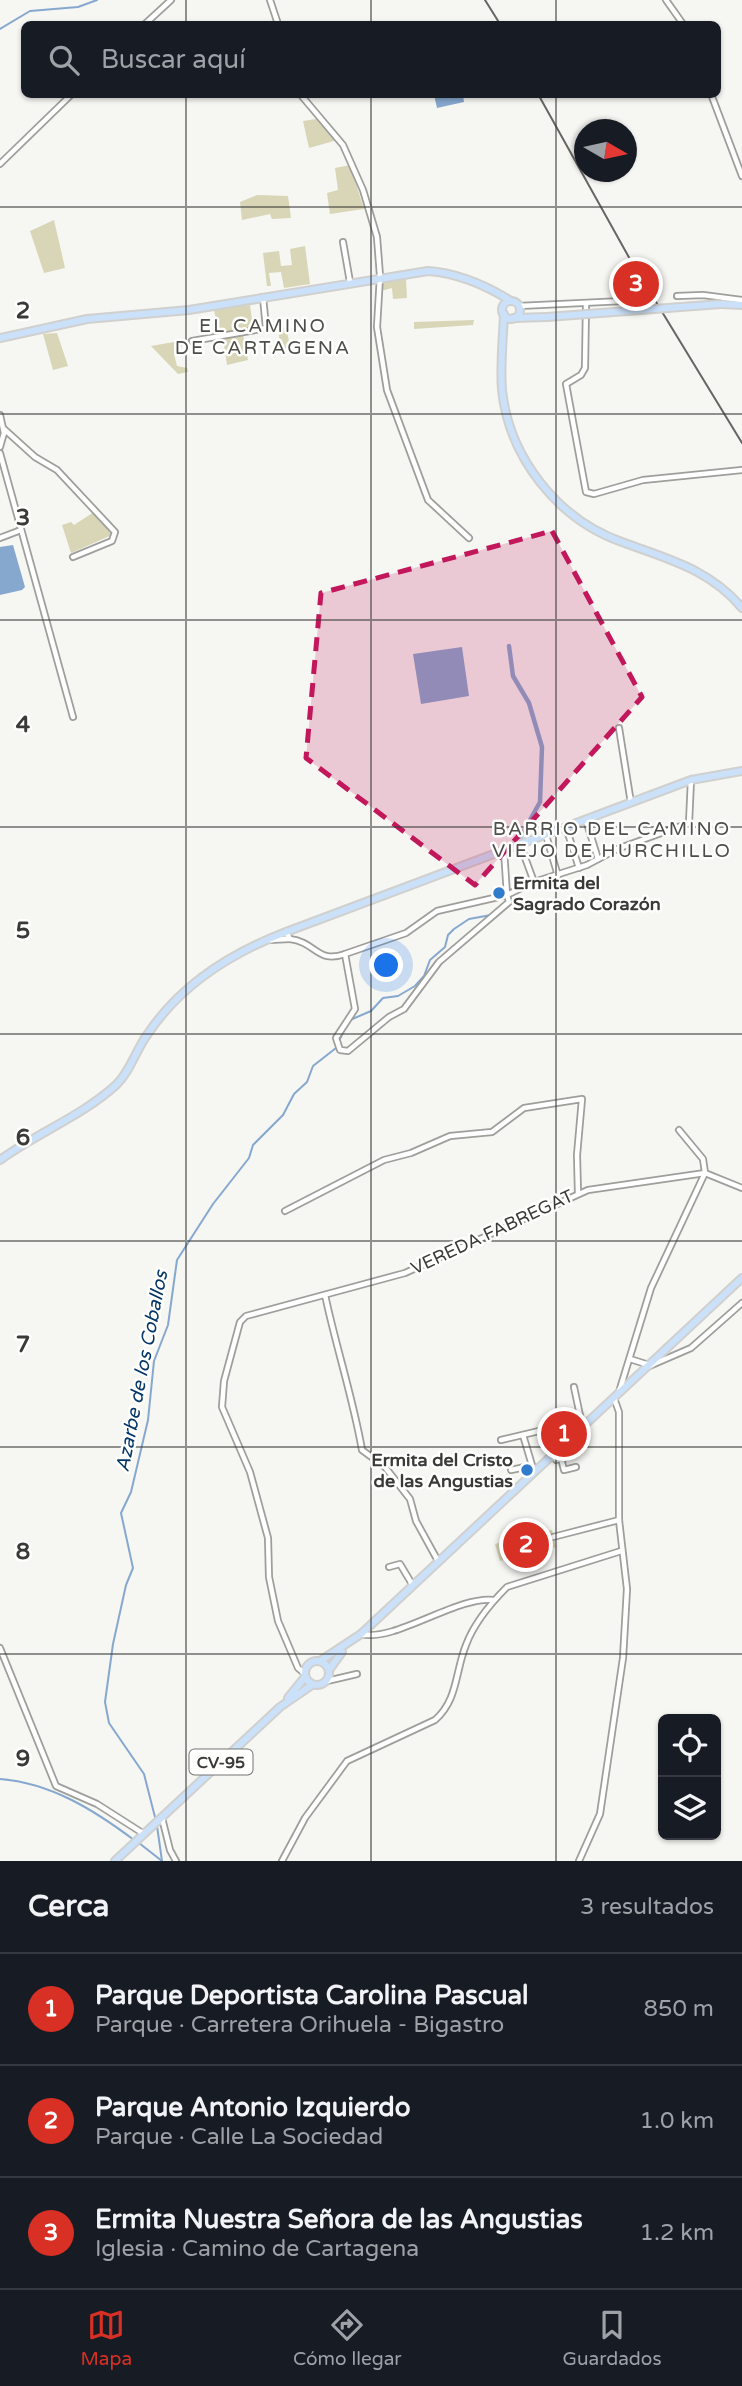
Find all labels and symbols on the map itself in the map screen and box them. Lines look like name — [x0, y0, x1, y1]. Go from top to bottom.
north arrow — [574, 119, 637, 182]
pin: 3 — [613, 258, 659, 310]
text: 2 — [16, 297, 30, 325]
district label: EL CAMINO DE CARTAGENA — [175, 315, 351, 359]
text: 3 — [16, 504, 30, 532]
text: 4 — [16, 711, 31, 739]
district label: BARRIO DEL CAMINO VIEJO DE HURCHILLO — [492, 818, 732, 862]
place label: Ermita del Sagrado Corazón — [513, 872, 661, 915]
marker: Ermita del Sagrado Corazón — [491, 885, 507, 901]
text: 5 — [16, 917, 30, 945]
your location — [369, 948, 403, 982]
text: 6 — [16, 1124, 30, 1152]
street label: VEREDA FABREGAT — [407, 1185, 577, 1279]
water label: Azarbe de los Coballos — [112, 1267, 173, 1474]
text: 7 — [16, 1331, 30, 1359]
pin: 1 — [541, 1408, 587, 1460]
place label: Ermita del Cristo de las Angustias — [371, 1449, 513, 1492]
marker: Ermita del Cristo de las Angustias — [519, 1462, 535, 1478]
pin: 2 — [503, 1519, 549, 1571]
text: 8 — [16, 1538, 30, 1566]
text: 9 — [16, 1745, 30, 1773]
road number: CV-95 — [190, 1750, 252, 1774]

